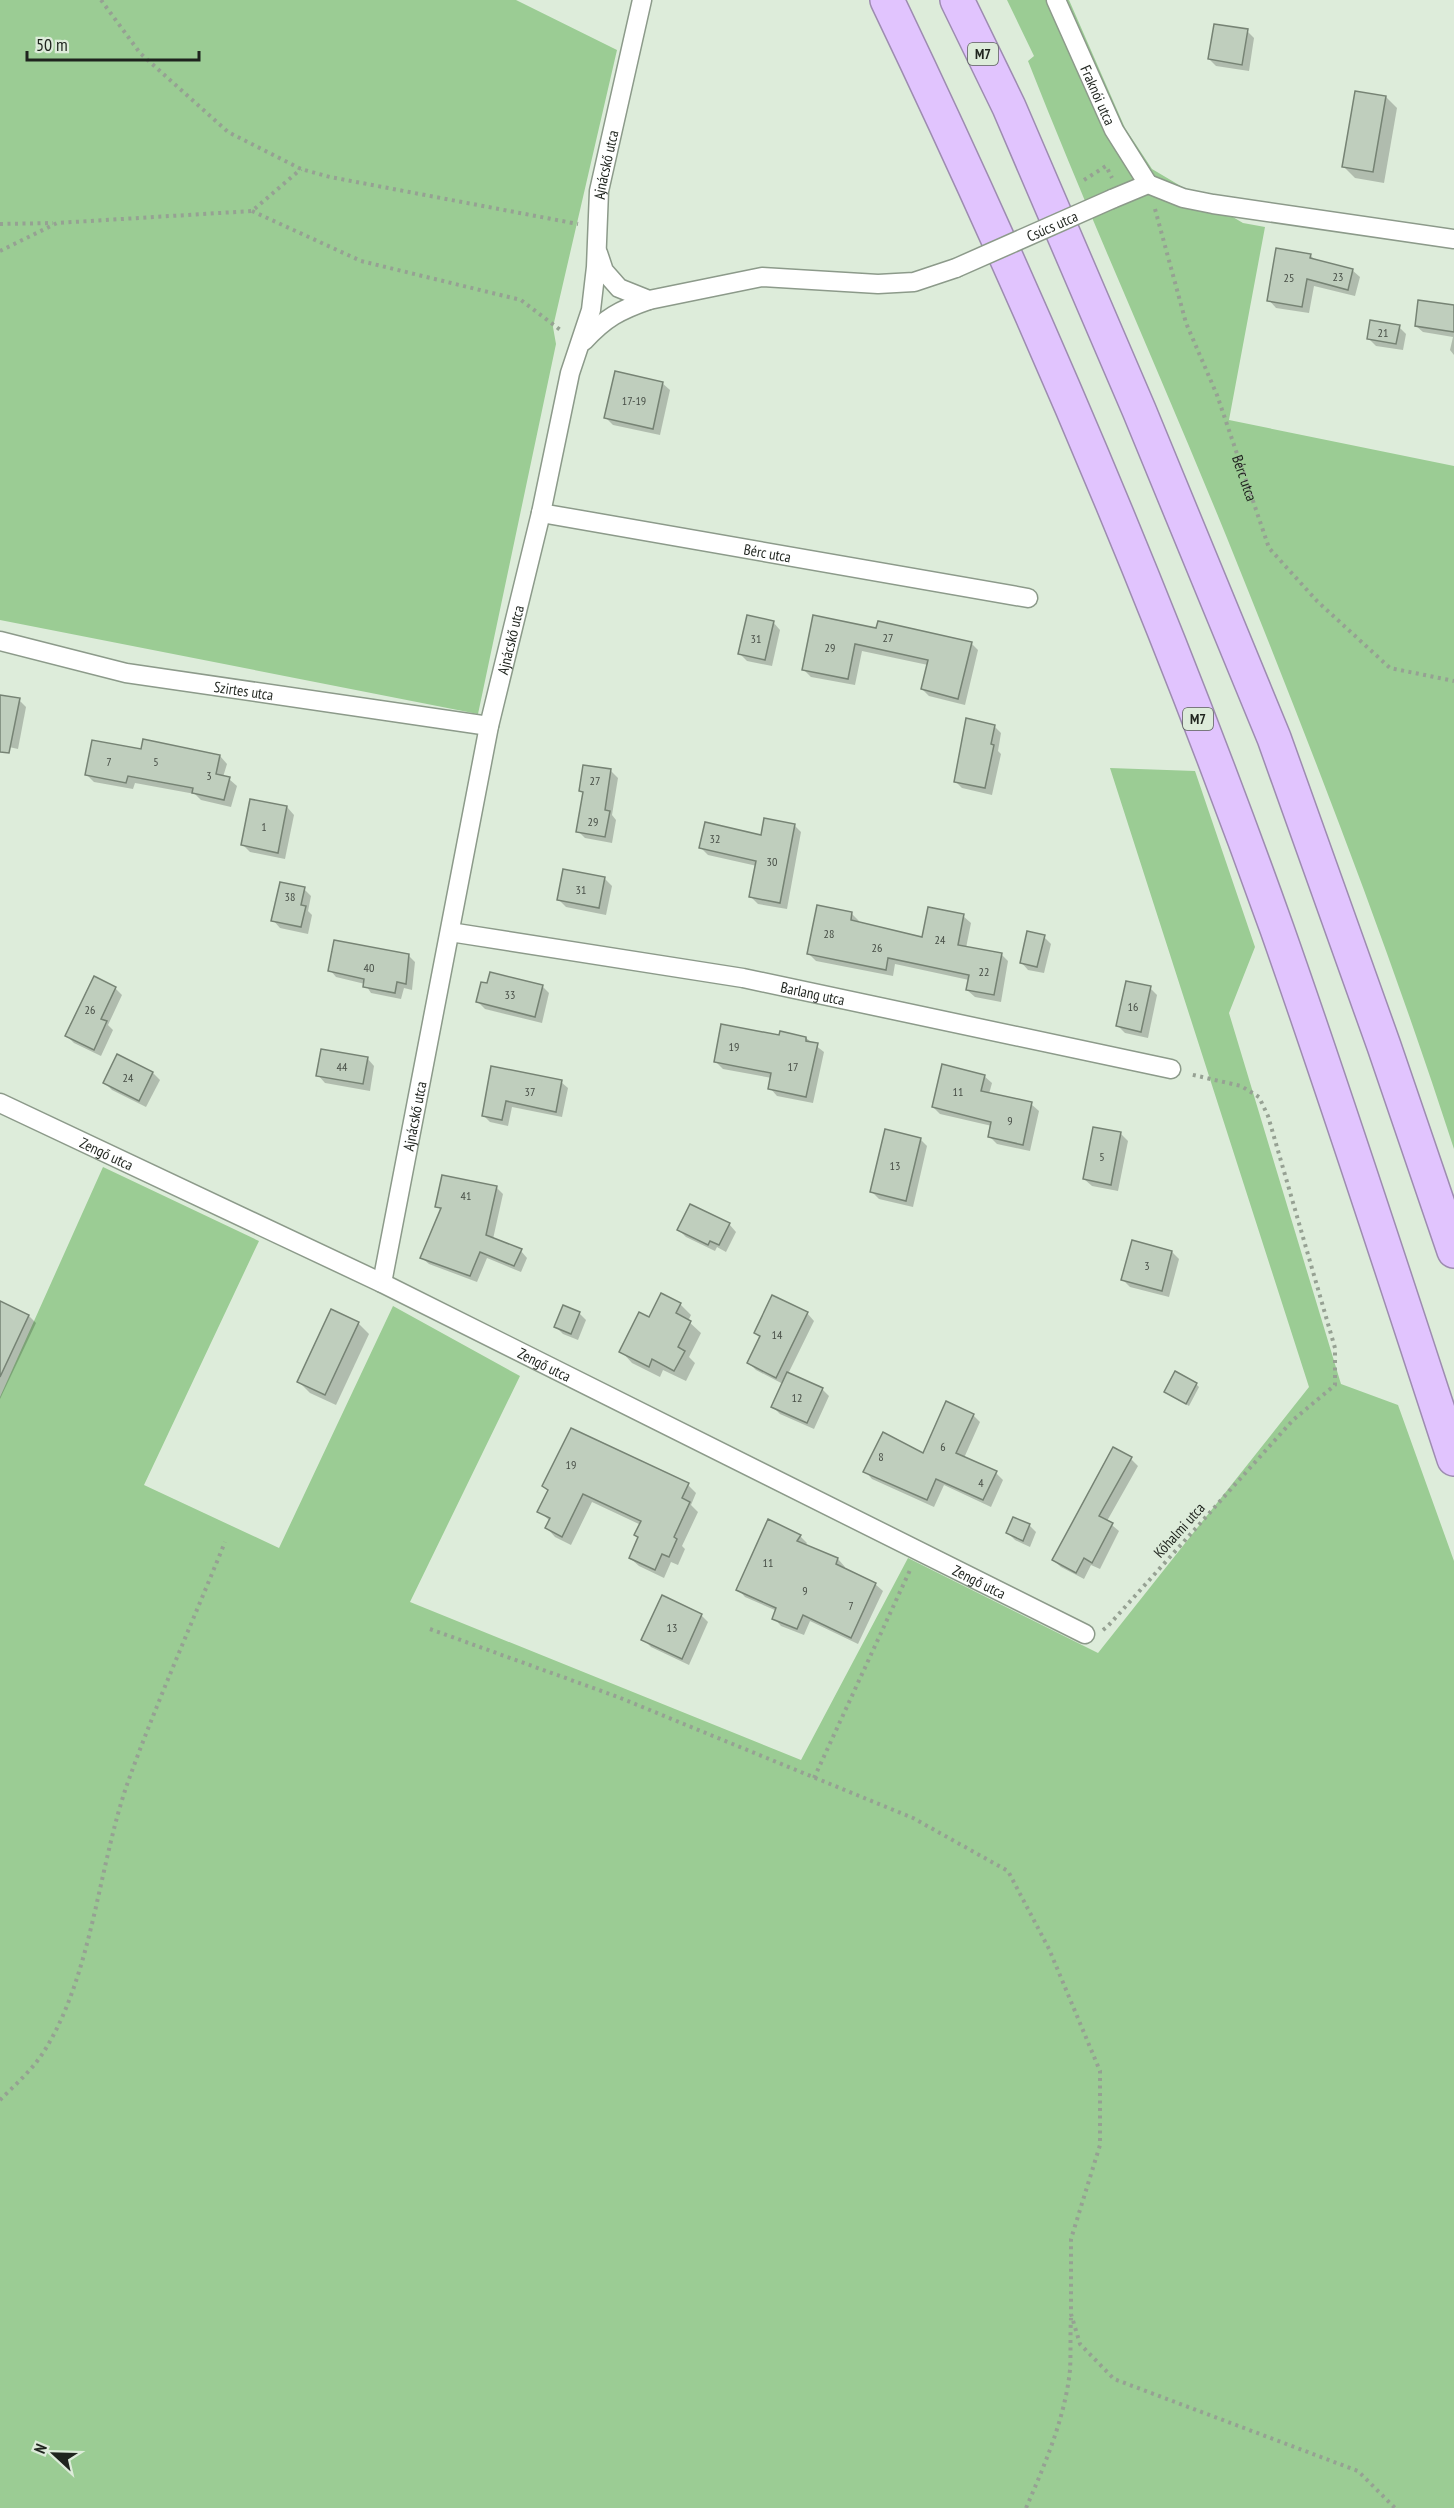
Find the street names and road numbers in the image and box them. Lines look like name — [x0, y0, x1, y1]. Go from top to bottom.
road number: M7 — [968, 43, 998, 65]
street label: Fraknói utca — [1077, 62, 1120, 128]
street label: Ajnácskő utca — [589, 128, 622, 200]
street label: Csúcs utca — [1024, 206, 1080, 245]
street label: Bérc utca — [1229, 452, 1262, 503]
street label: Bérc utca — [743, 539, 793, 566]
street label: Ajnácskő utca — [492, 603, 528, 676]
street label: Szirtes utca — [213, 676, 275, 704]
road number: M7 — [1183, 708, 1213, 730]
street label: Barlang utca — [779, 977, 847, 1009]
street label: Ajnácskő utca — [398, 1080, 430, 1153]
street label: Zengő utca — [77, 1133, 137, 1174]
street label: Zengő utca — [515, 1343, 574, 1385]
street label: Kőhalmi utca — [1149, 1499, 1209, 1561]
street label: Zengő utca — [950, 1560, 1009, 1602]

